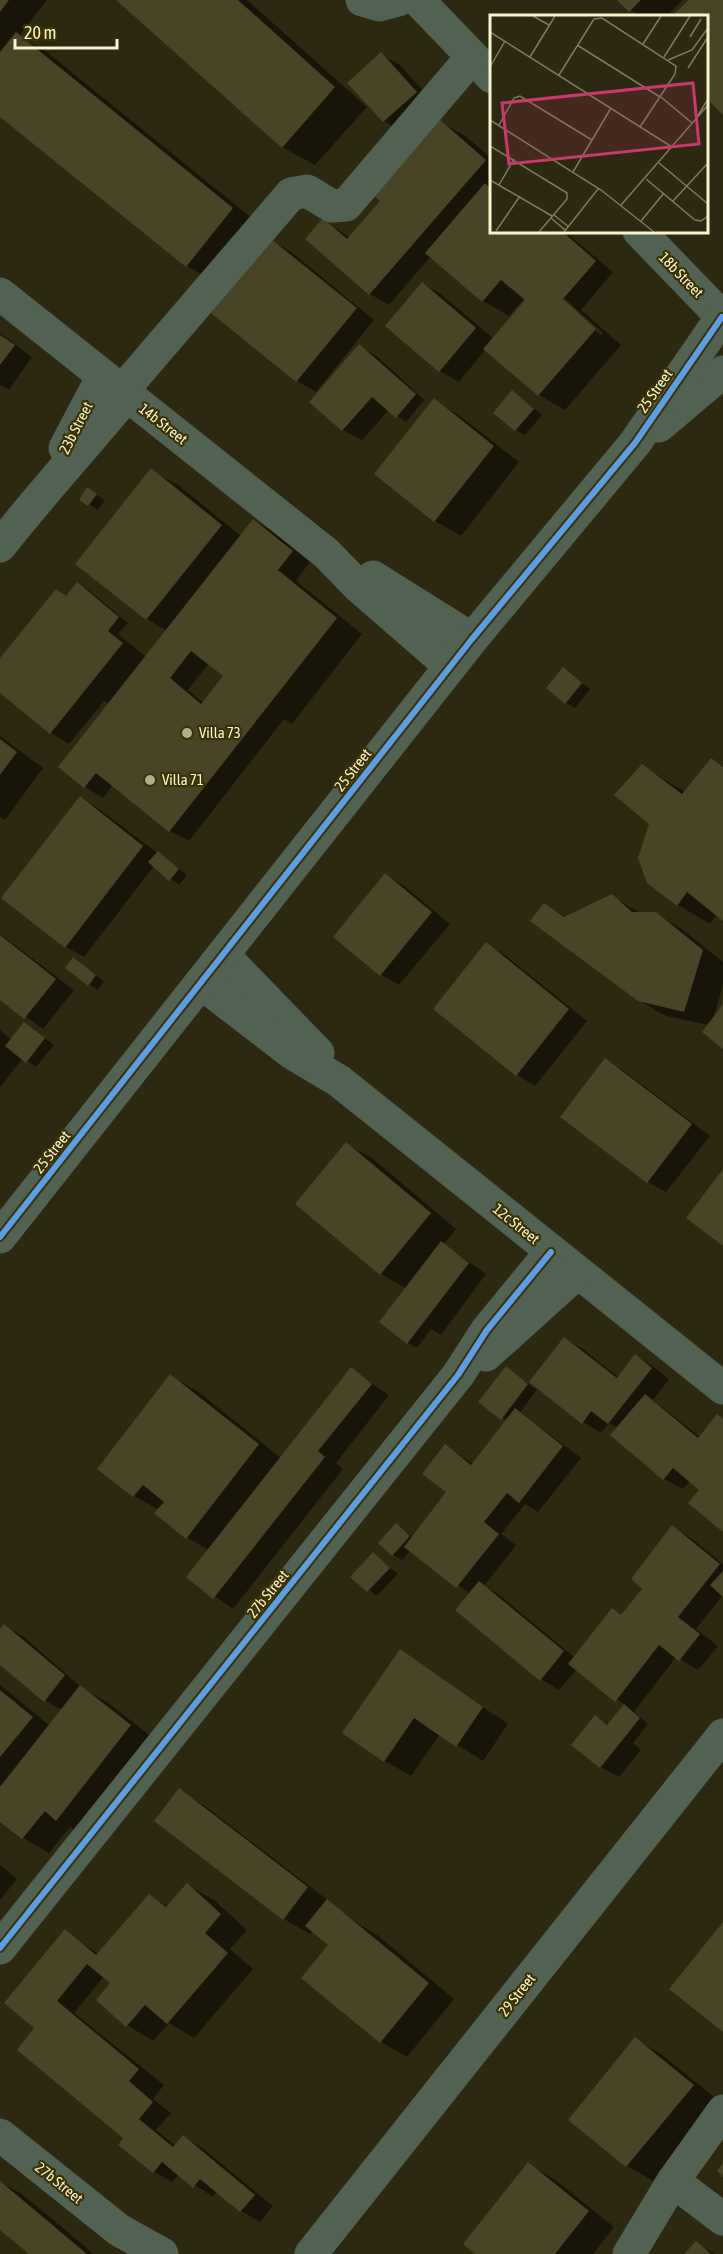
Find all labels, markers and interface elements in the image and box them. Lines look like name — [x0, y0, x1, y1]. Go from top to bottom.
scale bar — [15, 12, 117, 50]
inset map — [490, 15, 708, 232]
text: 20 m — [24, 22, 56, 43]
street label: 18b Street — [656, 249, 707, 301]
street label: 25 Street — [634, 366, 676, 416]
street label: 23b Street — [55, 399, 96, 457]
street label: 14b Street — [136, 400, 191, 448]
place label: Villa 73 — [199, 724, 241, 741]
marker: Villa 73 — [180, 726, 194, 740]
street label: 25 Street — [331, 745, 374, 794]
place label: Villa 71 — [162, 771, 204, 788]
marker: Villa 71 — [143, 773, 157, 787]
street label: 25 Street — [30, 1127, 73, 1176]
street label: 12c Street — [490, 1200, 543, 1247]
street label: 27b Street — [243, 1567, 292, 1621]
street label: 29 Street — [495, 1970, 538, 2019]
street label: 27b Street — [32, 2158, 86, 2207]

